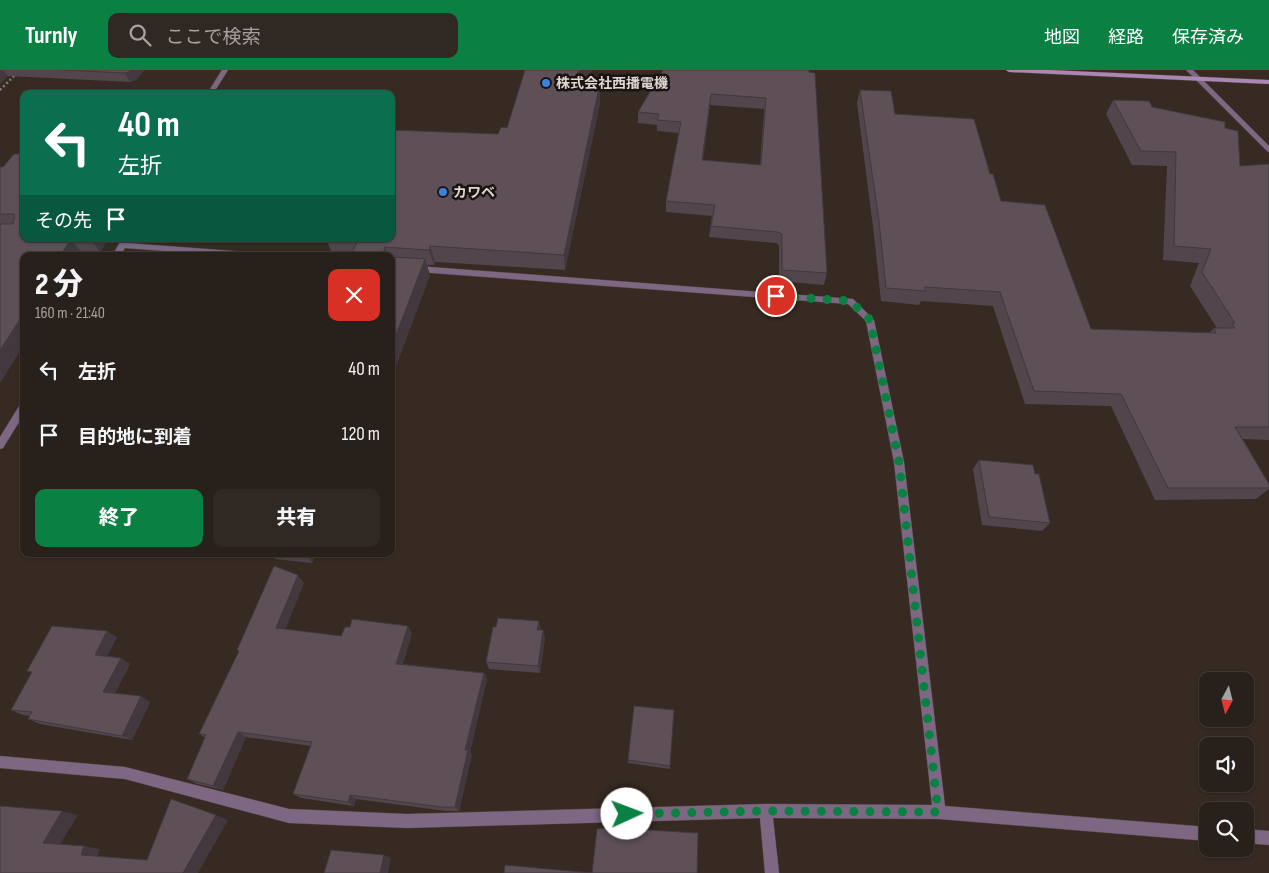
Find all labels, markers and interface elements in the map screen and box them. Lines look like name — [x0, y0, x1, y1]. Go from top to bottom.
search box — [108, 13, 458, 58]
text: Turnly — [25, 21, 78, 50]
icon: search — [126, 21, 154, 49]
text: ここで検索 — [166, 26, 261, 49]
text: 地図 — [1044, 27, 1080, 48]
text: 経路 — [1108, 27, 1144, 48]
text: 保存済み — [1172, 27, 1244, 48]
place label: 株式会社西播電機 — [556, 75, 668, 92]
marker: 株式会社西播電機 — [540, 77, 552, 89]
text: 40 m — [118, 104, 180, 147]
icon: left — [35, 110, 100, 175]
text: 左折 — [118, 153, 162, 180]
place label: カワベ — [453, 184, 495, 201]
marker: カワベ — [437, 186, 449, 198]
icon: arrive — [102, 205, 130, 233]
text: その先 — [35, 210, 92, 233]
text: 2 分 — [35, 267, 83, 303]
button: close — [328, 269, 380, 321]
pin — [755, 275, 797, 317]
icon: arrive — [762, 282, 790, 310]
text: 160 m · 21:40 — [35, 304, 105, 323]
icon: left — [35, 356, 63, 384]
text: 40 m — [348, 358, 380, 381]
text: 左折 — [78, 361, 116, 384]
icon: arrive — [35, 421, 63, 449]
text: 120 m — [342, 423, 380, 446]
text: 目的地に到着 — [78, 426, 192, 449]
button: 終了 — [35, 489, 203, 547]
button: 共有 — [213, 489, 380, 547]
north arrow — [1199, 672, 1254, 728]
map controls — [1199, 672, 1254, 857]
button: sound — [1199, 737, 1254, 792]
position arrow — [600, 787, 652, 839]
button: search — [1199, 802, 1254, 857]

